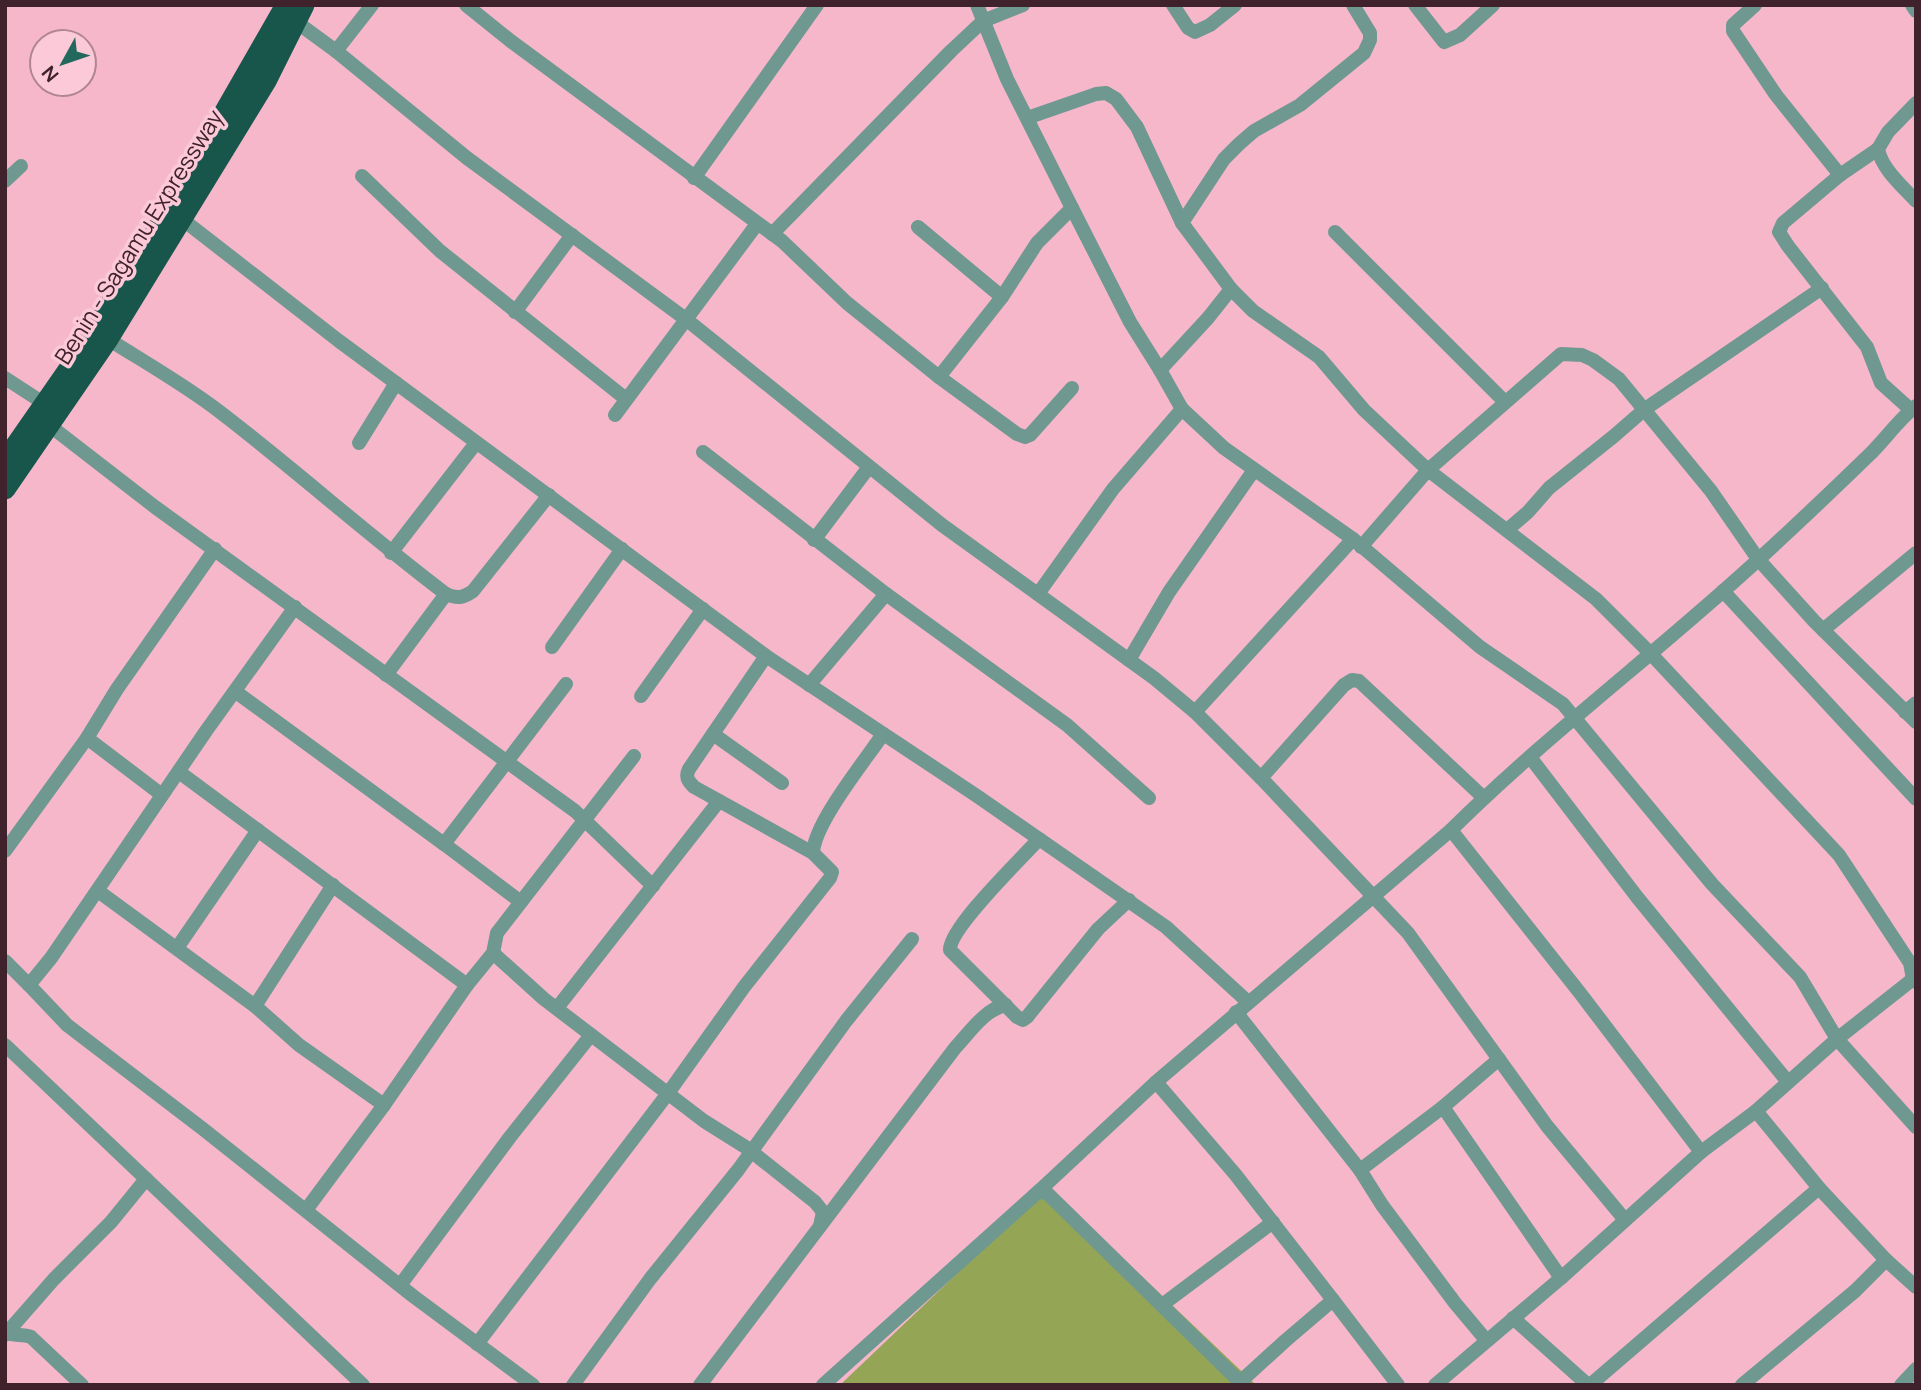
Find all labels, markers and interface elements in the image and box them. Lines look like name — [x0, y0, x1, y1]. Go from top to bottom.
north arrow — [28, 28, 98, 98]
text: N — [36, 60, 64, 88]
street label: Benin - Sagamu Expressway — [46, 103, 230, 370]

